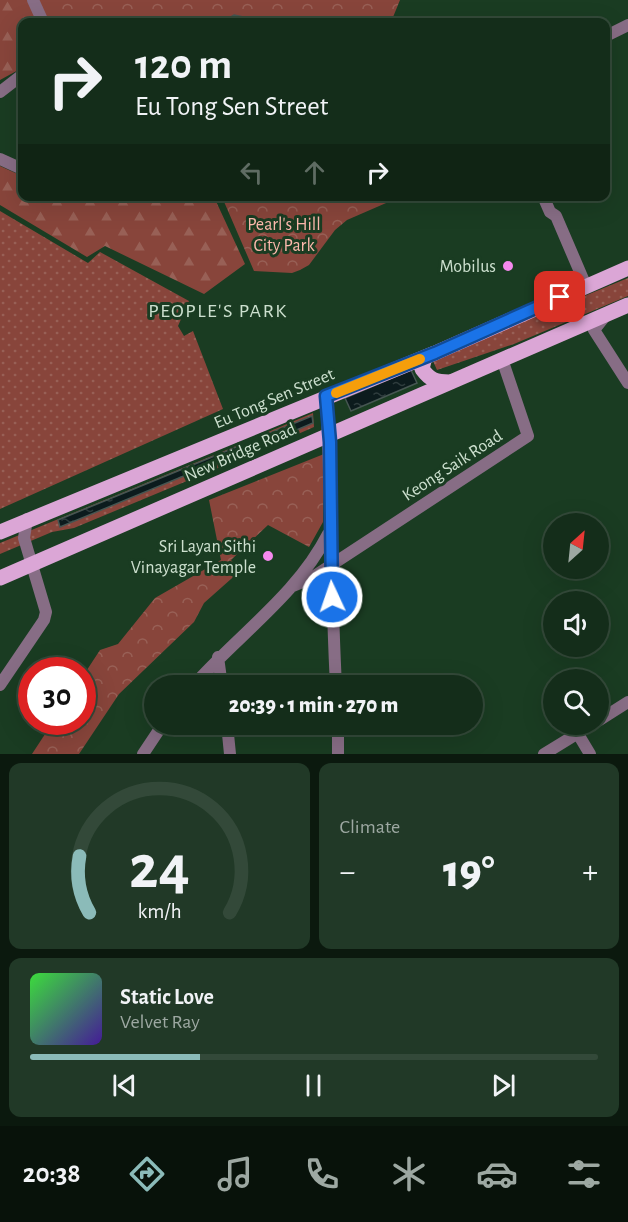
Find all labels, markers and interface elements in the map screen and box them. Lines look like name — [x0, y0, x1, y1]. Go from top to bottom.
icon: right — [36, 42, 114, 120]
text: 120 m — [135, 44, 232, 86]
text: Eu Tong Sen Street — [135, 93, 328, 120]
icon: left — [235, 156, 268, 189]
icon: ahead — [298, 156, 331, 189]
icon: right — [361, 156, 394, 189]
park label: Pearl's Hill City Park — [247, 216, 321, 255]
place label: Mobilus — [439, 258, 496, 276]
marker: Mobilus — [501, 259, 515, 273]
pin — [534, 271, 585, 322]
icon: arrive — [543, 280, 576, 313]
district label: PEOPLE'S PARK — [148, 301, 288, 321]
street label: Eu Tong Sen Street — [212, 365, 337, 432]
street label: New Bridge Road — [182, 420, 299, 486]
street label: Keong Saik Road — [399, 427, 506, 505]
north arrow — [543, 513, 609, 579]
map controls — [543, 513, 609, 735]
place label: Sri Layan Sithi Vinayagar Temple — [131, 538, 256, 577]
marker: Sri Layan Sithi Vinayagar Temple — [261, 549, 275, 563]
position arrow — [300, 565, 364, 629]
button: sound — [543, 591, 609, 657]
speed limit sign: 30 — [18, 657, 96, 735]
button: search — [543, 669, 609, 735]
text: 20:39 · 1 min · 270 m — [229, 694, 398, 716]
text: Climate — [340, 817, 400, 837]
text: 24 — [129, 837, 190, 899]
text: 19° — [443, 850, 495, 895]
text: − — [340, 856, 355, 889]
text: + — [582, 856, 598, 889]
text: km/h — [137, 901, 181, 922]
text: Static Love — [120, 986, 214, 1008]
text: Velvet Ray — [120, 1012, 200, 1032]
icon: previous — [108, 1069, 141, 1102]
icon: pause — [297, 1069, 330, 1102]
icon: next — [487, 1069, 520, 1102]
icon: directions — [126, 1153, 168, 1195]
icon: music — [214, 1153, 256, 1195]
icon: phone — [301, 1153, 343, 1195]
icon: climate — [388, 1153, 430, 1195]
icon: car — [476, 1153, 518, 1195]
icon: filters — [563, 1153, 605, 1195]
text: 20:38 — [23, 1160, 81, 1187]

